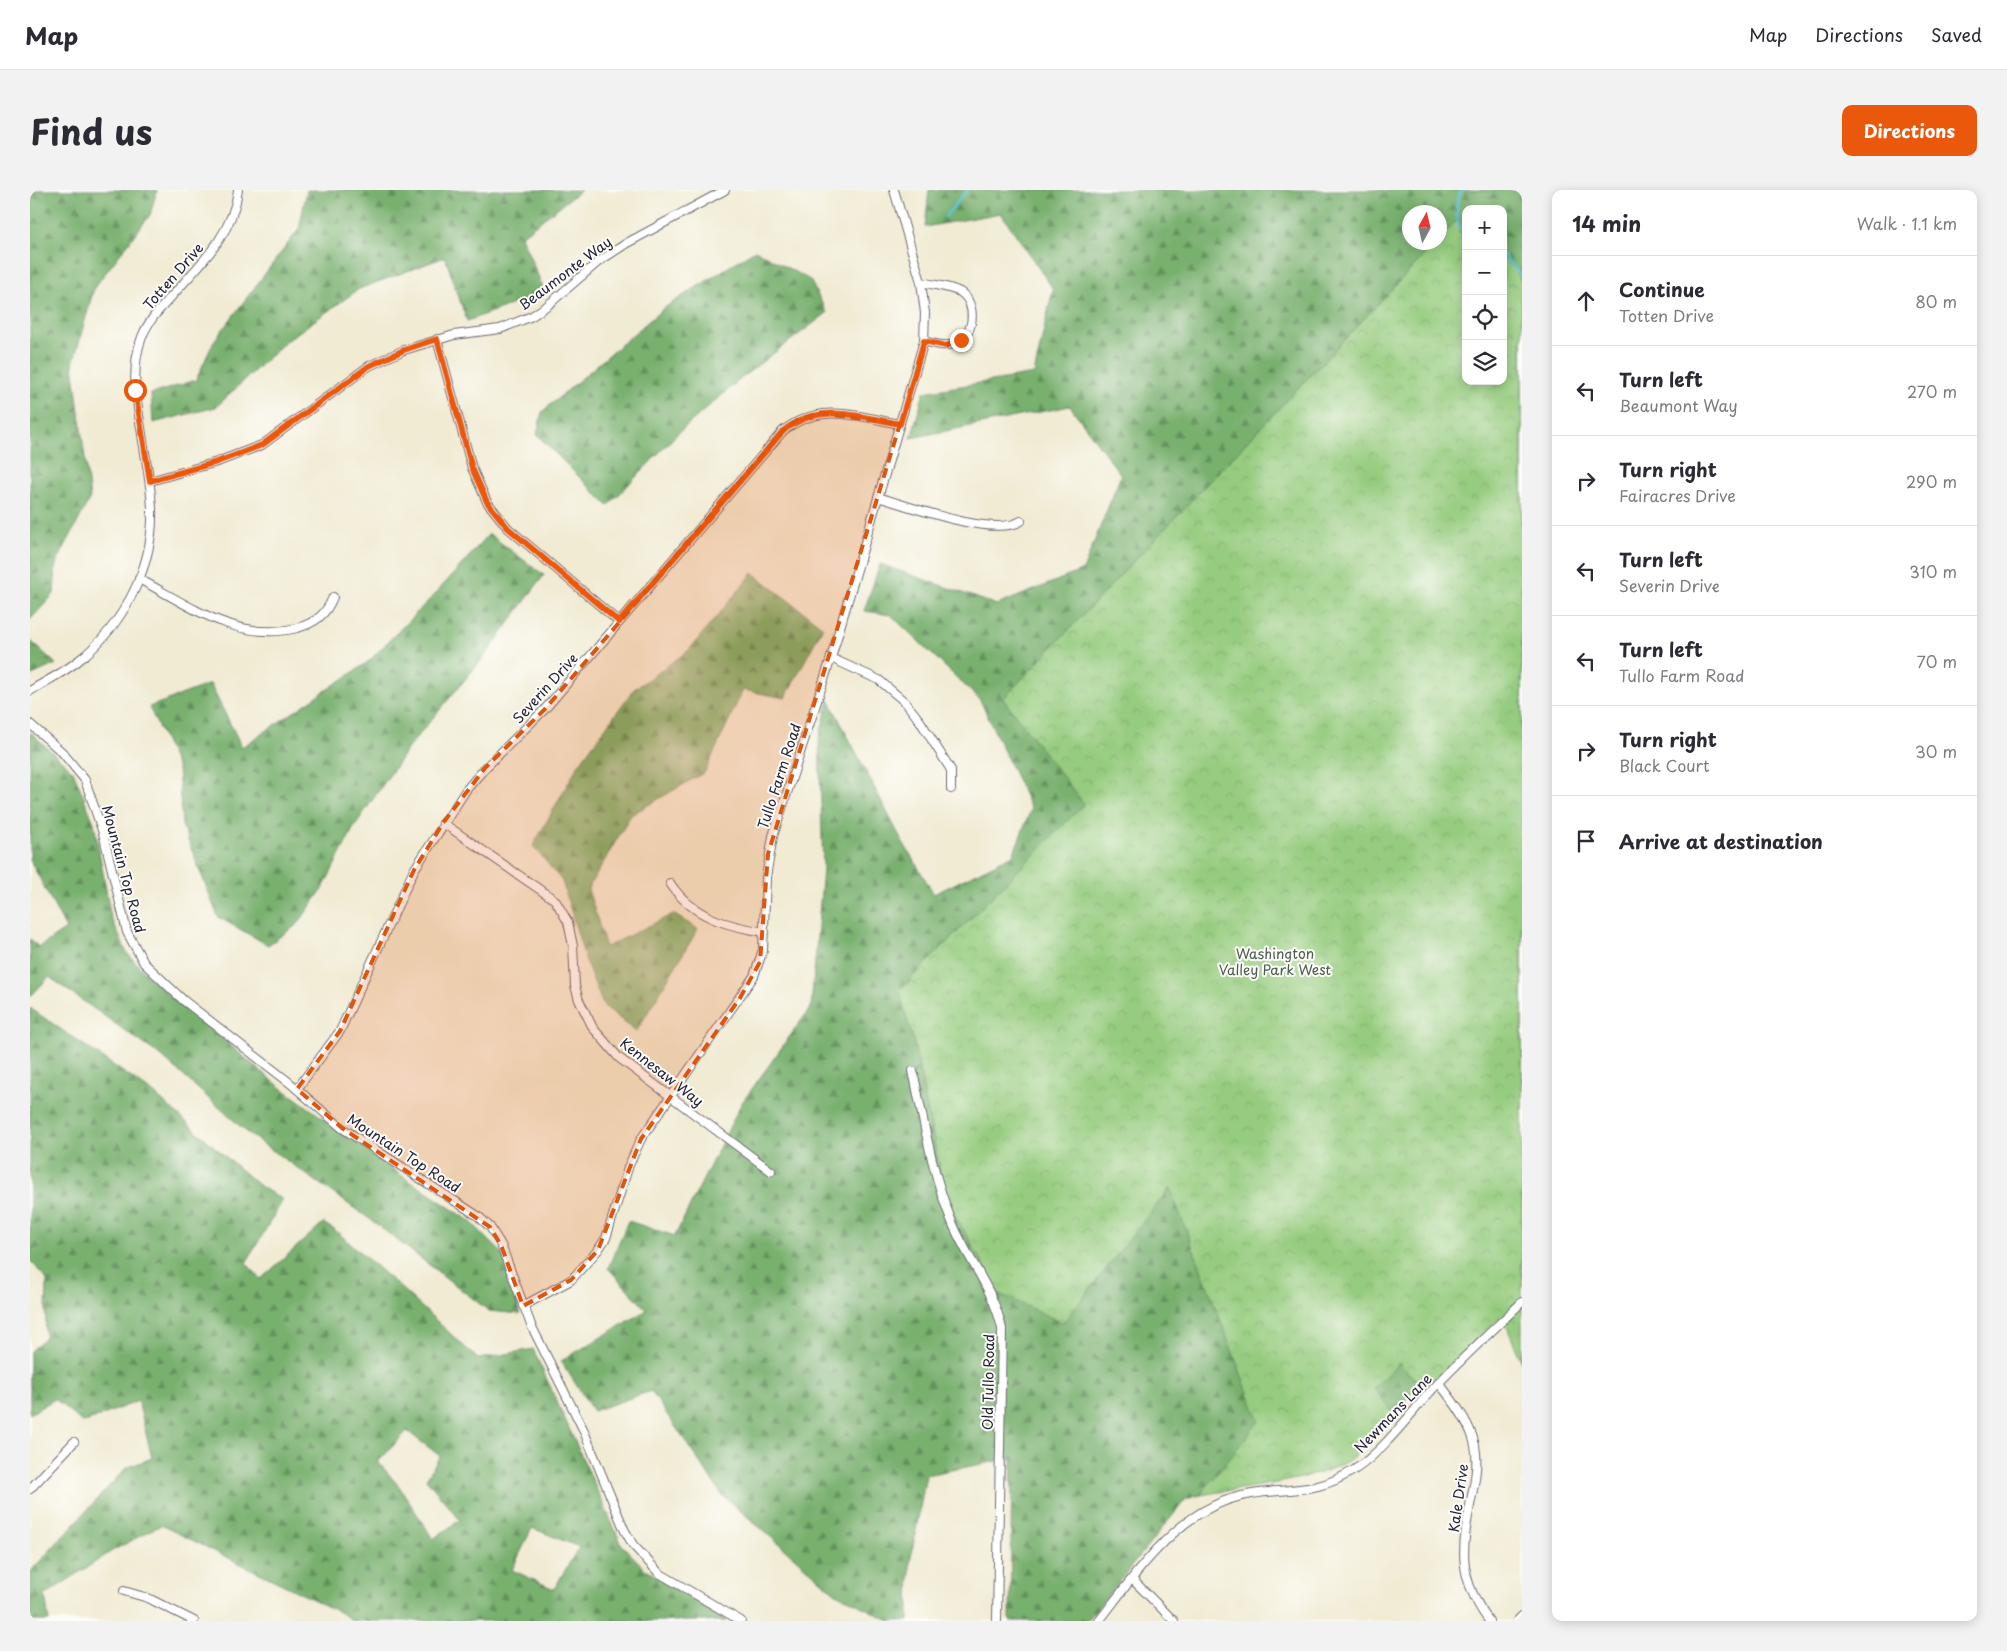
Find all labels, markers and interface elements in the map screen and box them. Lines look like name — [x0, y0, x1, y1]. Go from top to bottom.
text: Map — [25, 17, 78, 53]
text: Map — [1749, 21, 1787, 48]
text: Directions — [1815, 21, 1903, 48]
text: Saved — [1931, 21, 1982, 48]
text: Find us — [30, 104, 152, 157]
button: Directions — [1842, 105, 1977, 156]
north arrow — [1402, 205, 1447, 250]
map controls — [1462, 205, 1507, 385]
button: + — [1462, 205, 1507, 250]
text: 14 min — [1572, 207, 1641, 239]
text: Walk · 1.1 km — [1857, 211, 1957, 235]
street label: Beaumonte Way — [514, 231, 616, 315]
street label: Totten Drive — [138, 238, 208, 314]
button: − — [1462, 250, 1507, 295]
text: Continue — [1619, 275, 1705, 303]
icon: ahead — [1572, 287, 1600, 315]
text: 80 m — [1915, 289, 1957, 313]
button: locate — [1462, 295, 1507, 340]
text: Totten Drive — [1619, 303, 1714, 327]
route end — [950, 329, 973, 352]
button: layers — [1462, 340, 1507, 385]
text: Turn left — [1619, 365, 1703, 393]
icon: left — [1572, 377, 1600, 405]
route start — [124, 379, 147, 402]
text: 270 m — [1907, 379, 1957, 403]
text: Beaumont Way — [1619, 393, 1738, 417]
text: Turn right — [1619, 455, 1717, 483]
icon: right — [1572, 467, 1600, 495]
text: 290 m — [1906, 469, 1957, 493]
text: Fairacres Drive — [1619, 483, 1736, 507]
text: Turn left — [1619, 545, 1703, 573]
icon: left — [1572, 557, 1600, 585]
text: 310 m — [1909, 559, 1957, 583]
text: Severin Drive — [1619, 573, 1720, 597]
text: Turn left — [1619, 635, 1703, 663]
icon: left — [1572, 647, 1600, 675]
street label: Severin Drive — [508, 648, 582, 728]
text: 70 m — [1917, 649, 1957, 673]
text: Tullo Farm Road — [1619, 663, 1745, 687]
street label: Tullo Farm Road — [752, 721, 806, 831]
text: Turn right — [1619, 725, 1717, 753]
icon: right — [1572, 737, 1600, 765]
text: 30 m — [1915, 739, 1957, 763]
text: Black Court — [1619, 753, 1709, 777]
street label: Mountain Top Road — [97, 803, 151, 935]
icon: arrive — [1572, 827, 1600, 855]
text: Arrive at destination — [1619, 827, 1823, 855]
park label: Washington Valley Park West — [1219, 943, 1332, 980]
street label: Kennesaw Way — [616, 1033, 708, 1111]
street label: Mountain Top Road — [343, 1108, 465, 1198]
street label: Old Tullo Road — [977, 1334, 999, 1430]
street label: Newmans Lane — [1349, 1368, 1437, 1458]
street label: Kale Drive — [1443, 1462, 1473, 1534]

